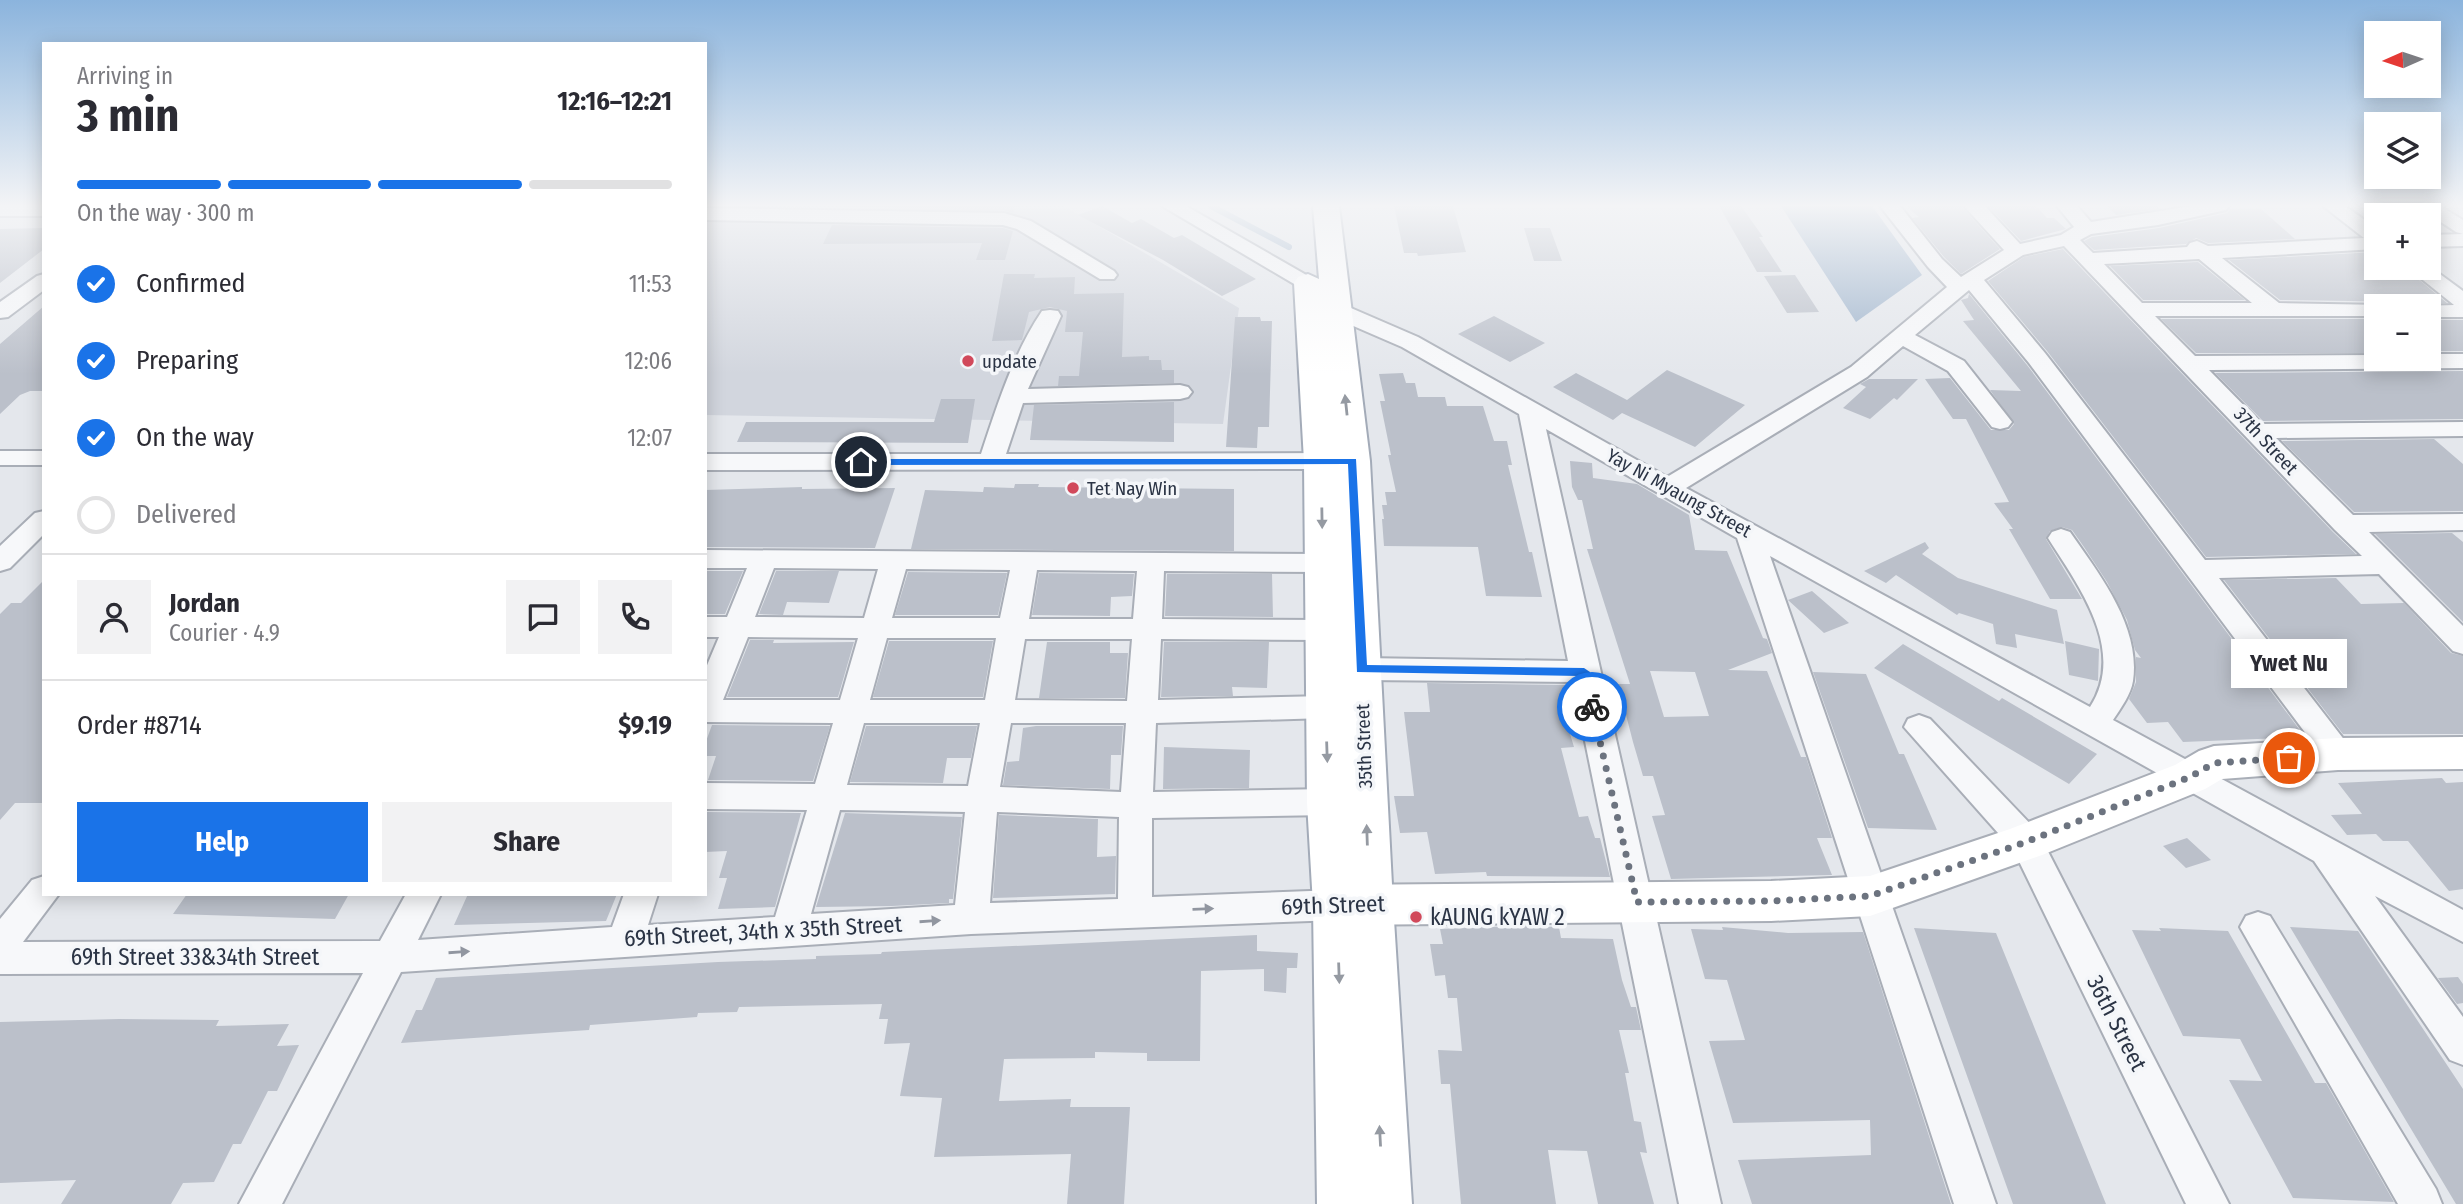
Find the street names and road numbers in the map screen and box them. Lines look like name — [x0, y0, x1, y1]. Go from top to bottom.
street label: 37th Street — [2229, 403, 2303, 480]
street label: Yay Ni Myaung Street — [1603, 444, 1756, 543]
street label: 35th Street — [1351, 703, 1377, 789]
street label: 69th Street — [1281, 889, 1386, 921]
street label: 69th Street, 34th x 35th Street — [623, 910, 903, 952]
street label: 69th Street 33&34th Street — [71, 943, 320, 971]
street label: 36th Street — [2081, 971, 2153, 1076]

